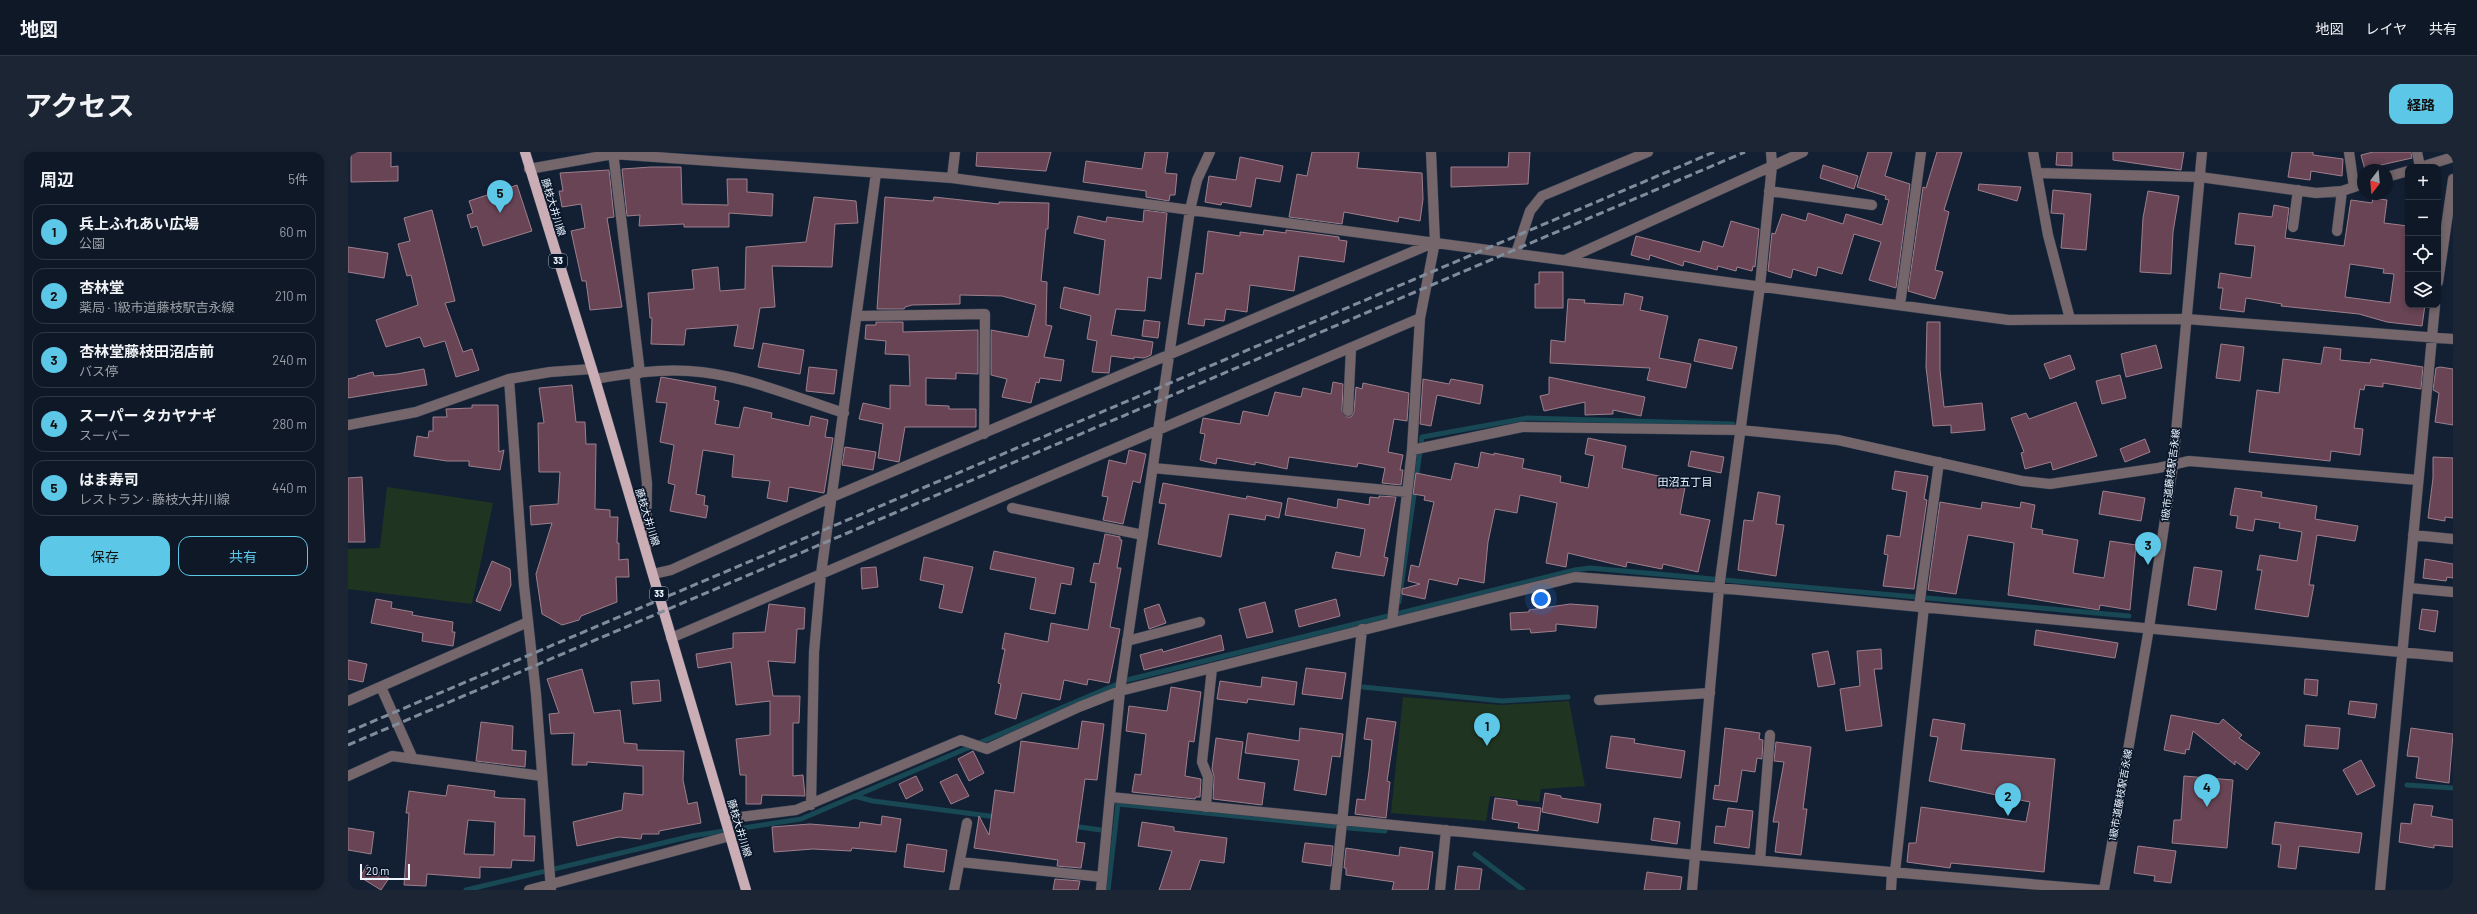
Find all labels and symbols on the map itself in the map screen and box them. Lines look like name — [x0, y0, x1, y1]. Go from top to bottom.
north arrow — [2357, 164, 2393, 200]
street label: 藤枝大井川線 — [539, 177, 569, 237]
pin: 5 — [487, 180, 513, 213]
road number: 33 — [549, 254, 567, 268]
street label: 1級市道藤枝駅吉永線 — [2158, 428, 2182, 522]
district label: 田沼五丁目 — [1658, 475, 1713, 488]
street label: 藤枝大井川線 — [633, 487, 663, 547]
pin: 3 — [2135, 532, 2161, 565]
road number: 33 — [650, 587, 668, 601]
your location — [1531, 589, 1551, 609]
pin: 1 — [1474, 713, 1500, 746]
street label: 1級市道藤枝駅吉永線 — [2106, 748, 2134, 842]
pin: 4 — [2194, 774, 2220, 807]
pin: 2 — [1995, 783, 2021, 816]
street label: 藤枝大井川線 — [725, 798, 755, 858]
scale bar — [360, 862, 410, 881]

